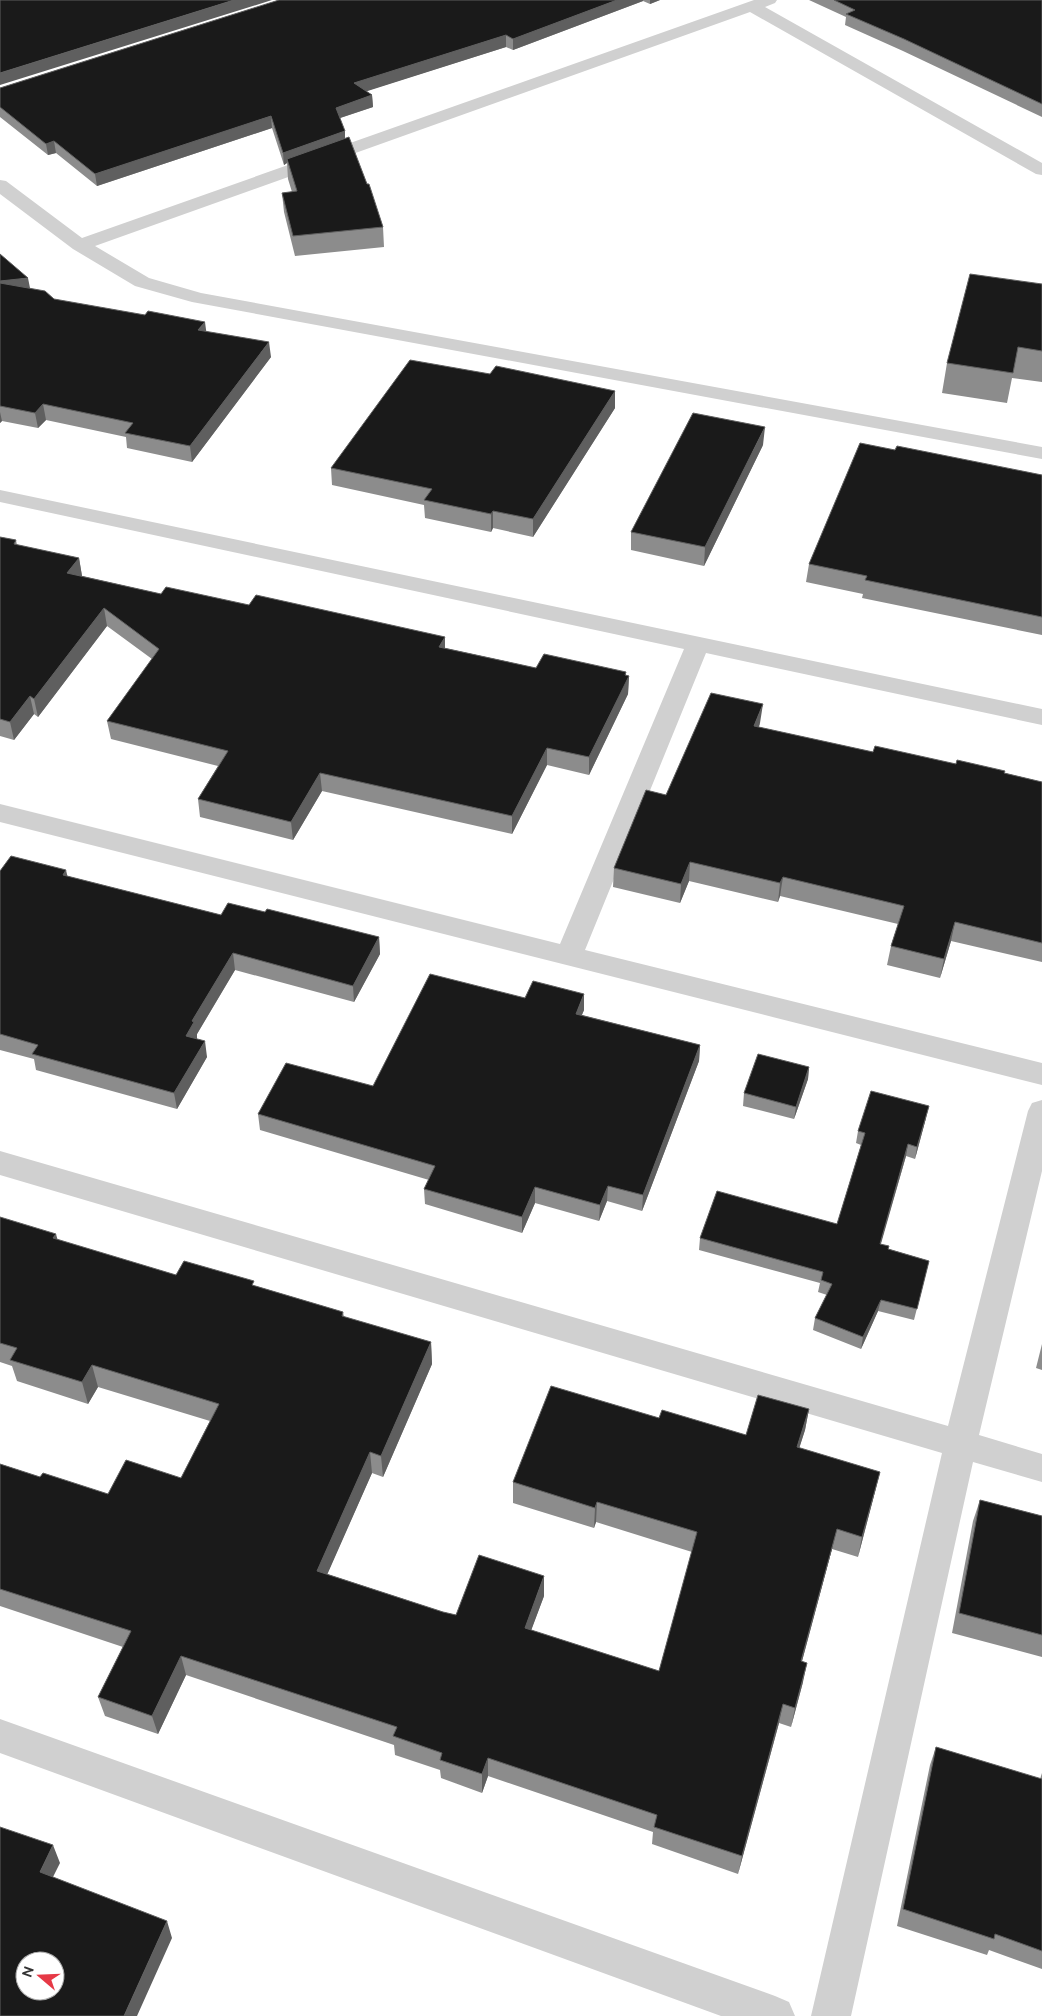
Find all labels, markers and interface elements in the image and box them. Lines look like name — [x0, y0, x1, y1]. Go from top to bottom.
north arrow — [15, 1951, 65, 2001]
text: N — [18, 1964, 37, 1979]

